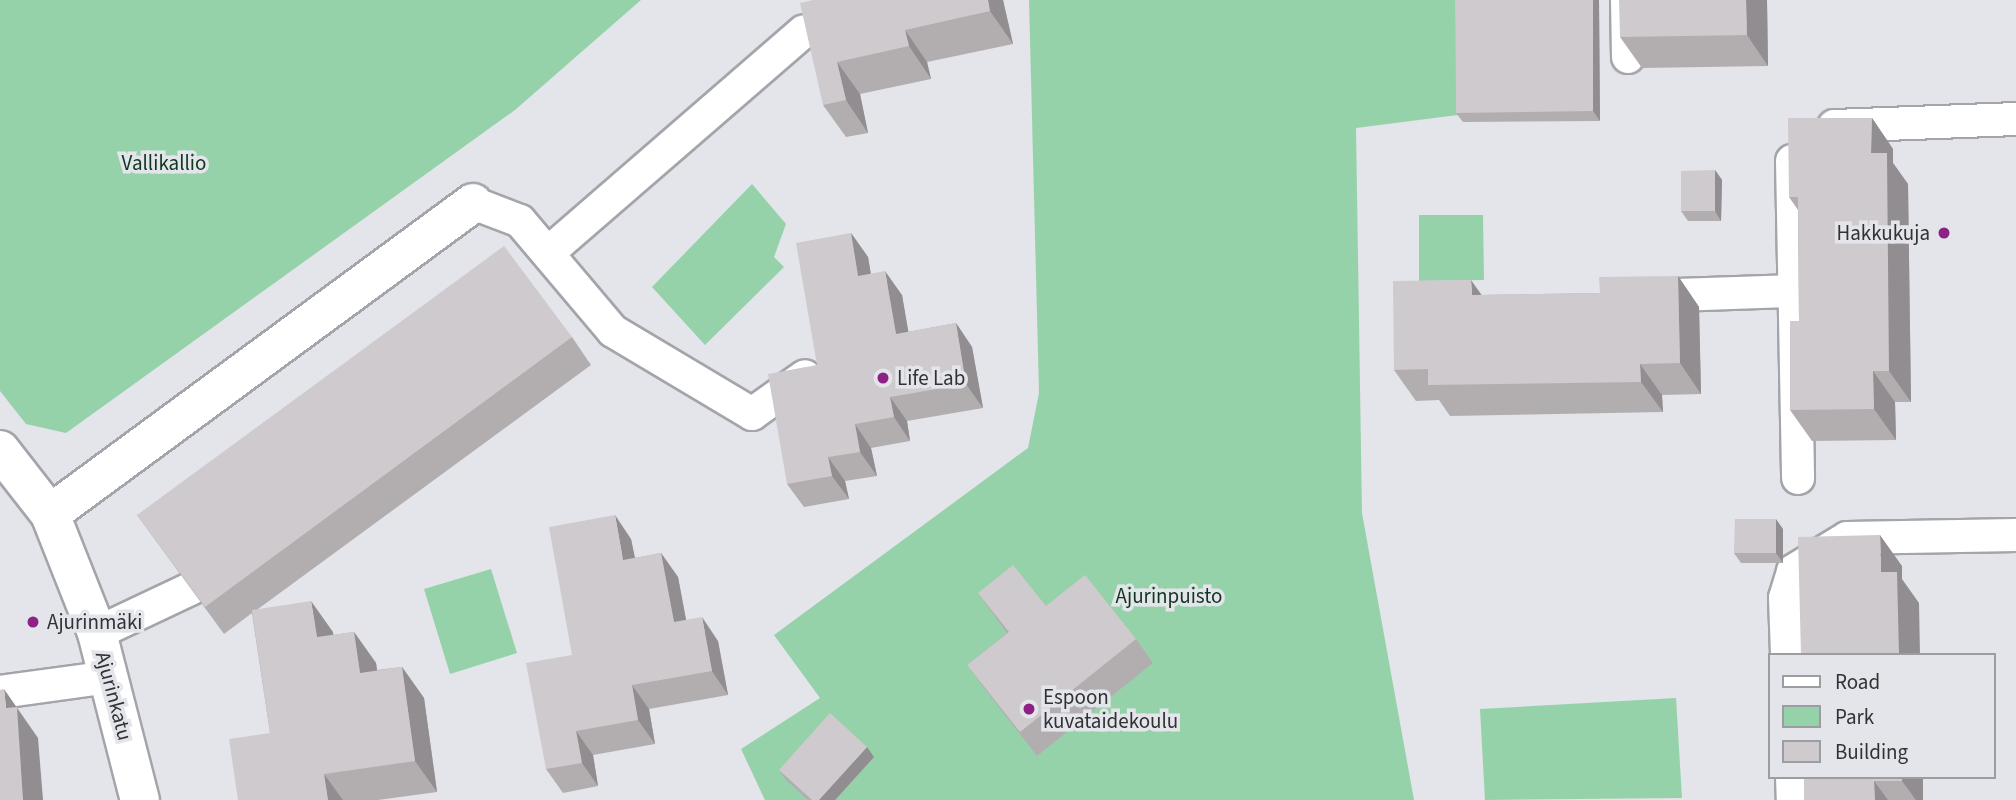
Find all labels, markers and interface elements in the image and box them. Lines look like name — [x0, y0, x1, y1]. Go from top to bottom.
park label: Vallikallio — [122, 150, 206, 176]
place label: Hakkukuja — [1836, 220, 1930, 246]
marker: Hakkukuja — [1936, 225, 1952, 241]
place label: Life Lab — [897, 365, 965, 391]
marker: Life Lab — [875, 370, 891, 386]
park label: Ajurinpuisto — [1116, 583, 1222, 609]
place label: Ajurinmäki — [47, 609, 143, 635]
marker: Ajurinmäki — [25, 614, 41, 630]
street label: Ajurinkatu — [90, 649, 138, 743]
legend — [1768, 653, 1995, 779]
text: Road — [1835, 667, 1880, 697]
place label: Espoon kuvataidekoulu — [1043, 684, 1178, 734]
marker: Espoon kuvataidekoulu — [1021, 701, 1037, 717]
text: Park — [1835, 702, 1874, 732]
text: Building — [1835, 737, 1908, 767]

